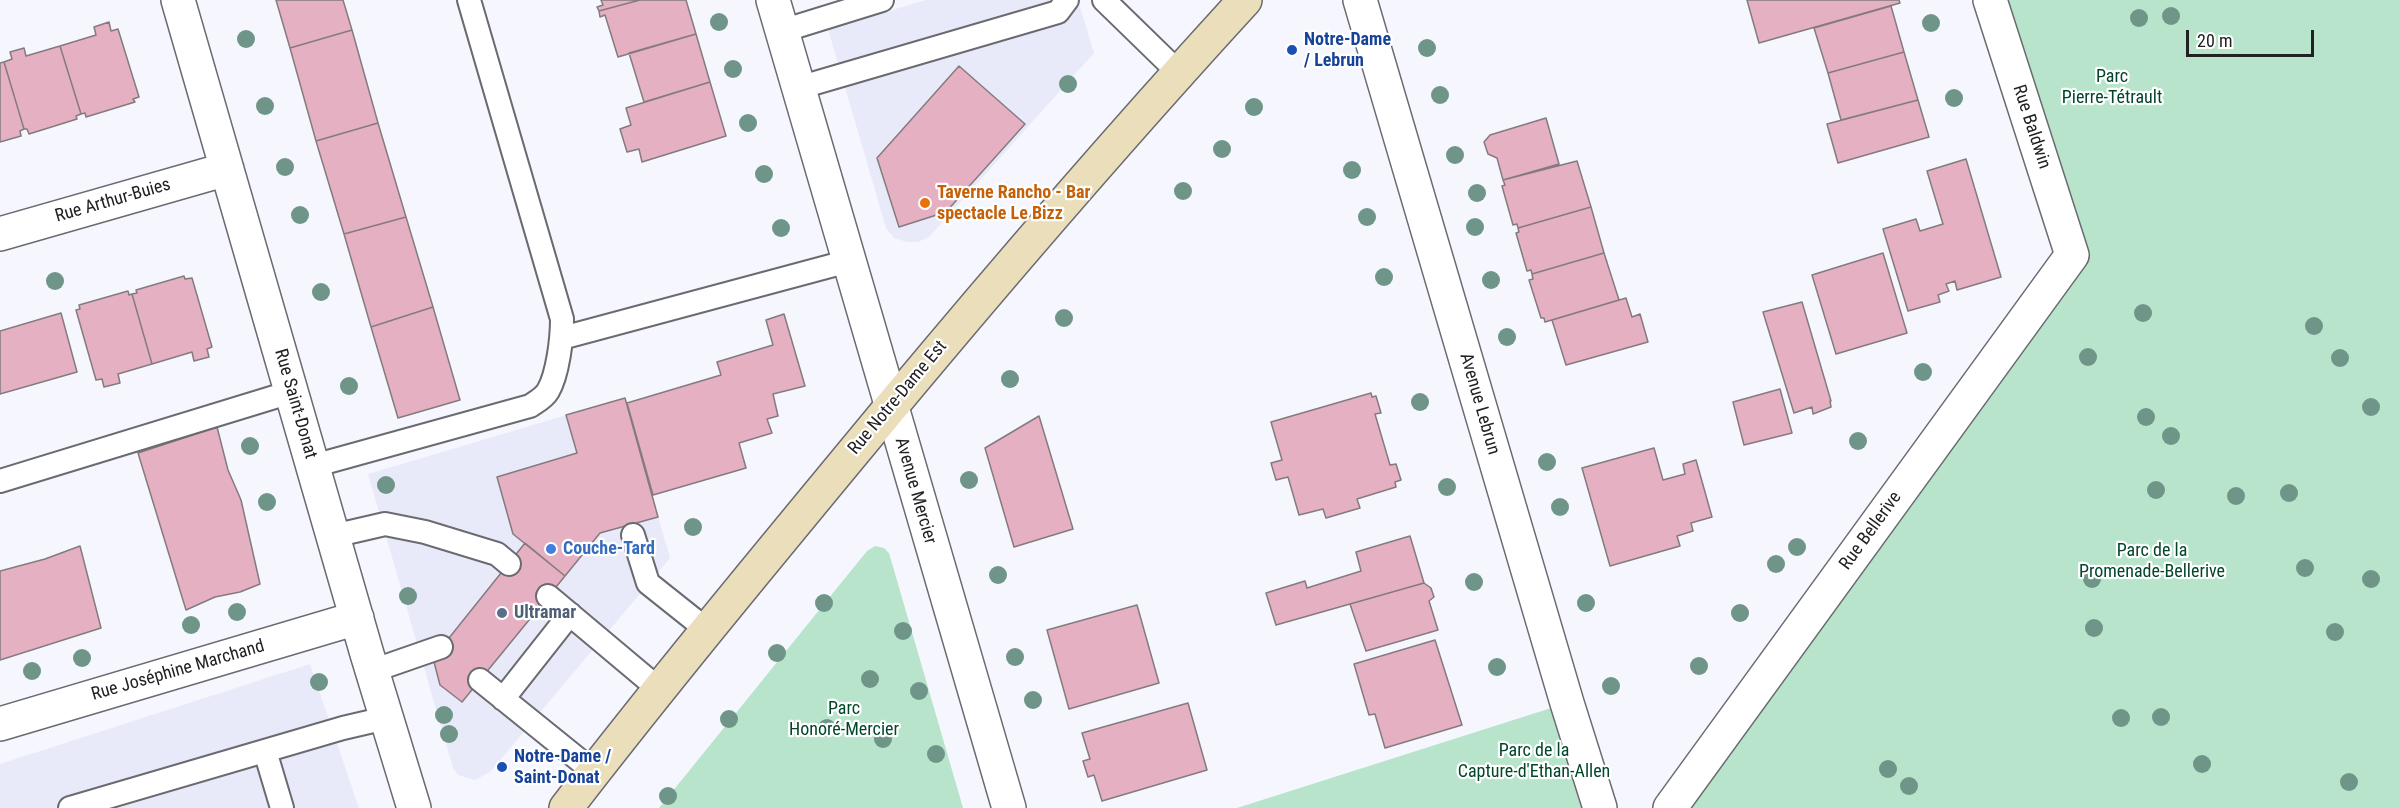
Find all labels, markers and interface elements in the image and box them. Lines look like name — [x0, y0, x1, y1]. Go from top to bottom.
scale bar — [2189, 18, 2316, 56]
place label: Notre-Dame / Lebrun — [1304, 29, 1391, 72]
text: 20 m — [2197, 30, 2232, 51]
marker: Notre-Dame / Lebrun — [1285, 43, 1299, 57]
park label: Parc Pierre-Tétrault — [2062, 66, 2162, 109]
street label: Rue Baldwin — [2007, 82, 2055, 172]
street label: Rue Arthur-Buies — [53, 174, 173, 228]
place label: Taverne Rancho - Bar spectacle Le Bizz — [937, 182, 1091, 224]
marker: Taverne Rancho - Bar spectacle Le Bizz — [918, 196, 932, 210]
street label: Rue Notre-Dame Est — [844, 337, 952, 459]
street label: Rue Saint-Donat — [269, 347, 321, 461]
street label: Avenue Lebrun — [1454, 351, 1504, 457]
street label: Avenue Mercier — [890, 435, 940, 547]
street label: Rue Bellerive — [1835, 488, 1907, 574]
place label: Couche-Tard — [563, 538, 655, 560]
park label: Parc de la Promenade-Bellerive — [2079, 540, 2225, 582]
marker: Couche-Tard — [544, 542, 558, 556]
place label: Ultramar — [514, 602, 576, 624]
marker: Ultramar — [495, 606, 509, 620]
street label: Rue Joséphine Marchand — [89, 636, 267, 706]
park label: Parc Honoré-Mercier — [789, 698, 899, 740]
park label: Parc de la Capture-d'Ethan-Allen — [1458, 740, 1610, 783]
place label: Notre-Dame / Saint-Donat — [514, 746, 611, 789]
marker: Notre-Dame / Saint-Donat — [495, 760, 509, 774]

